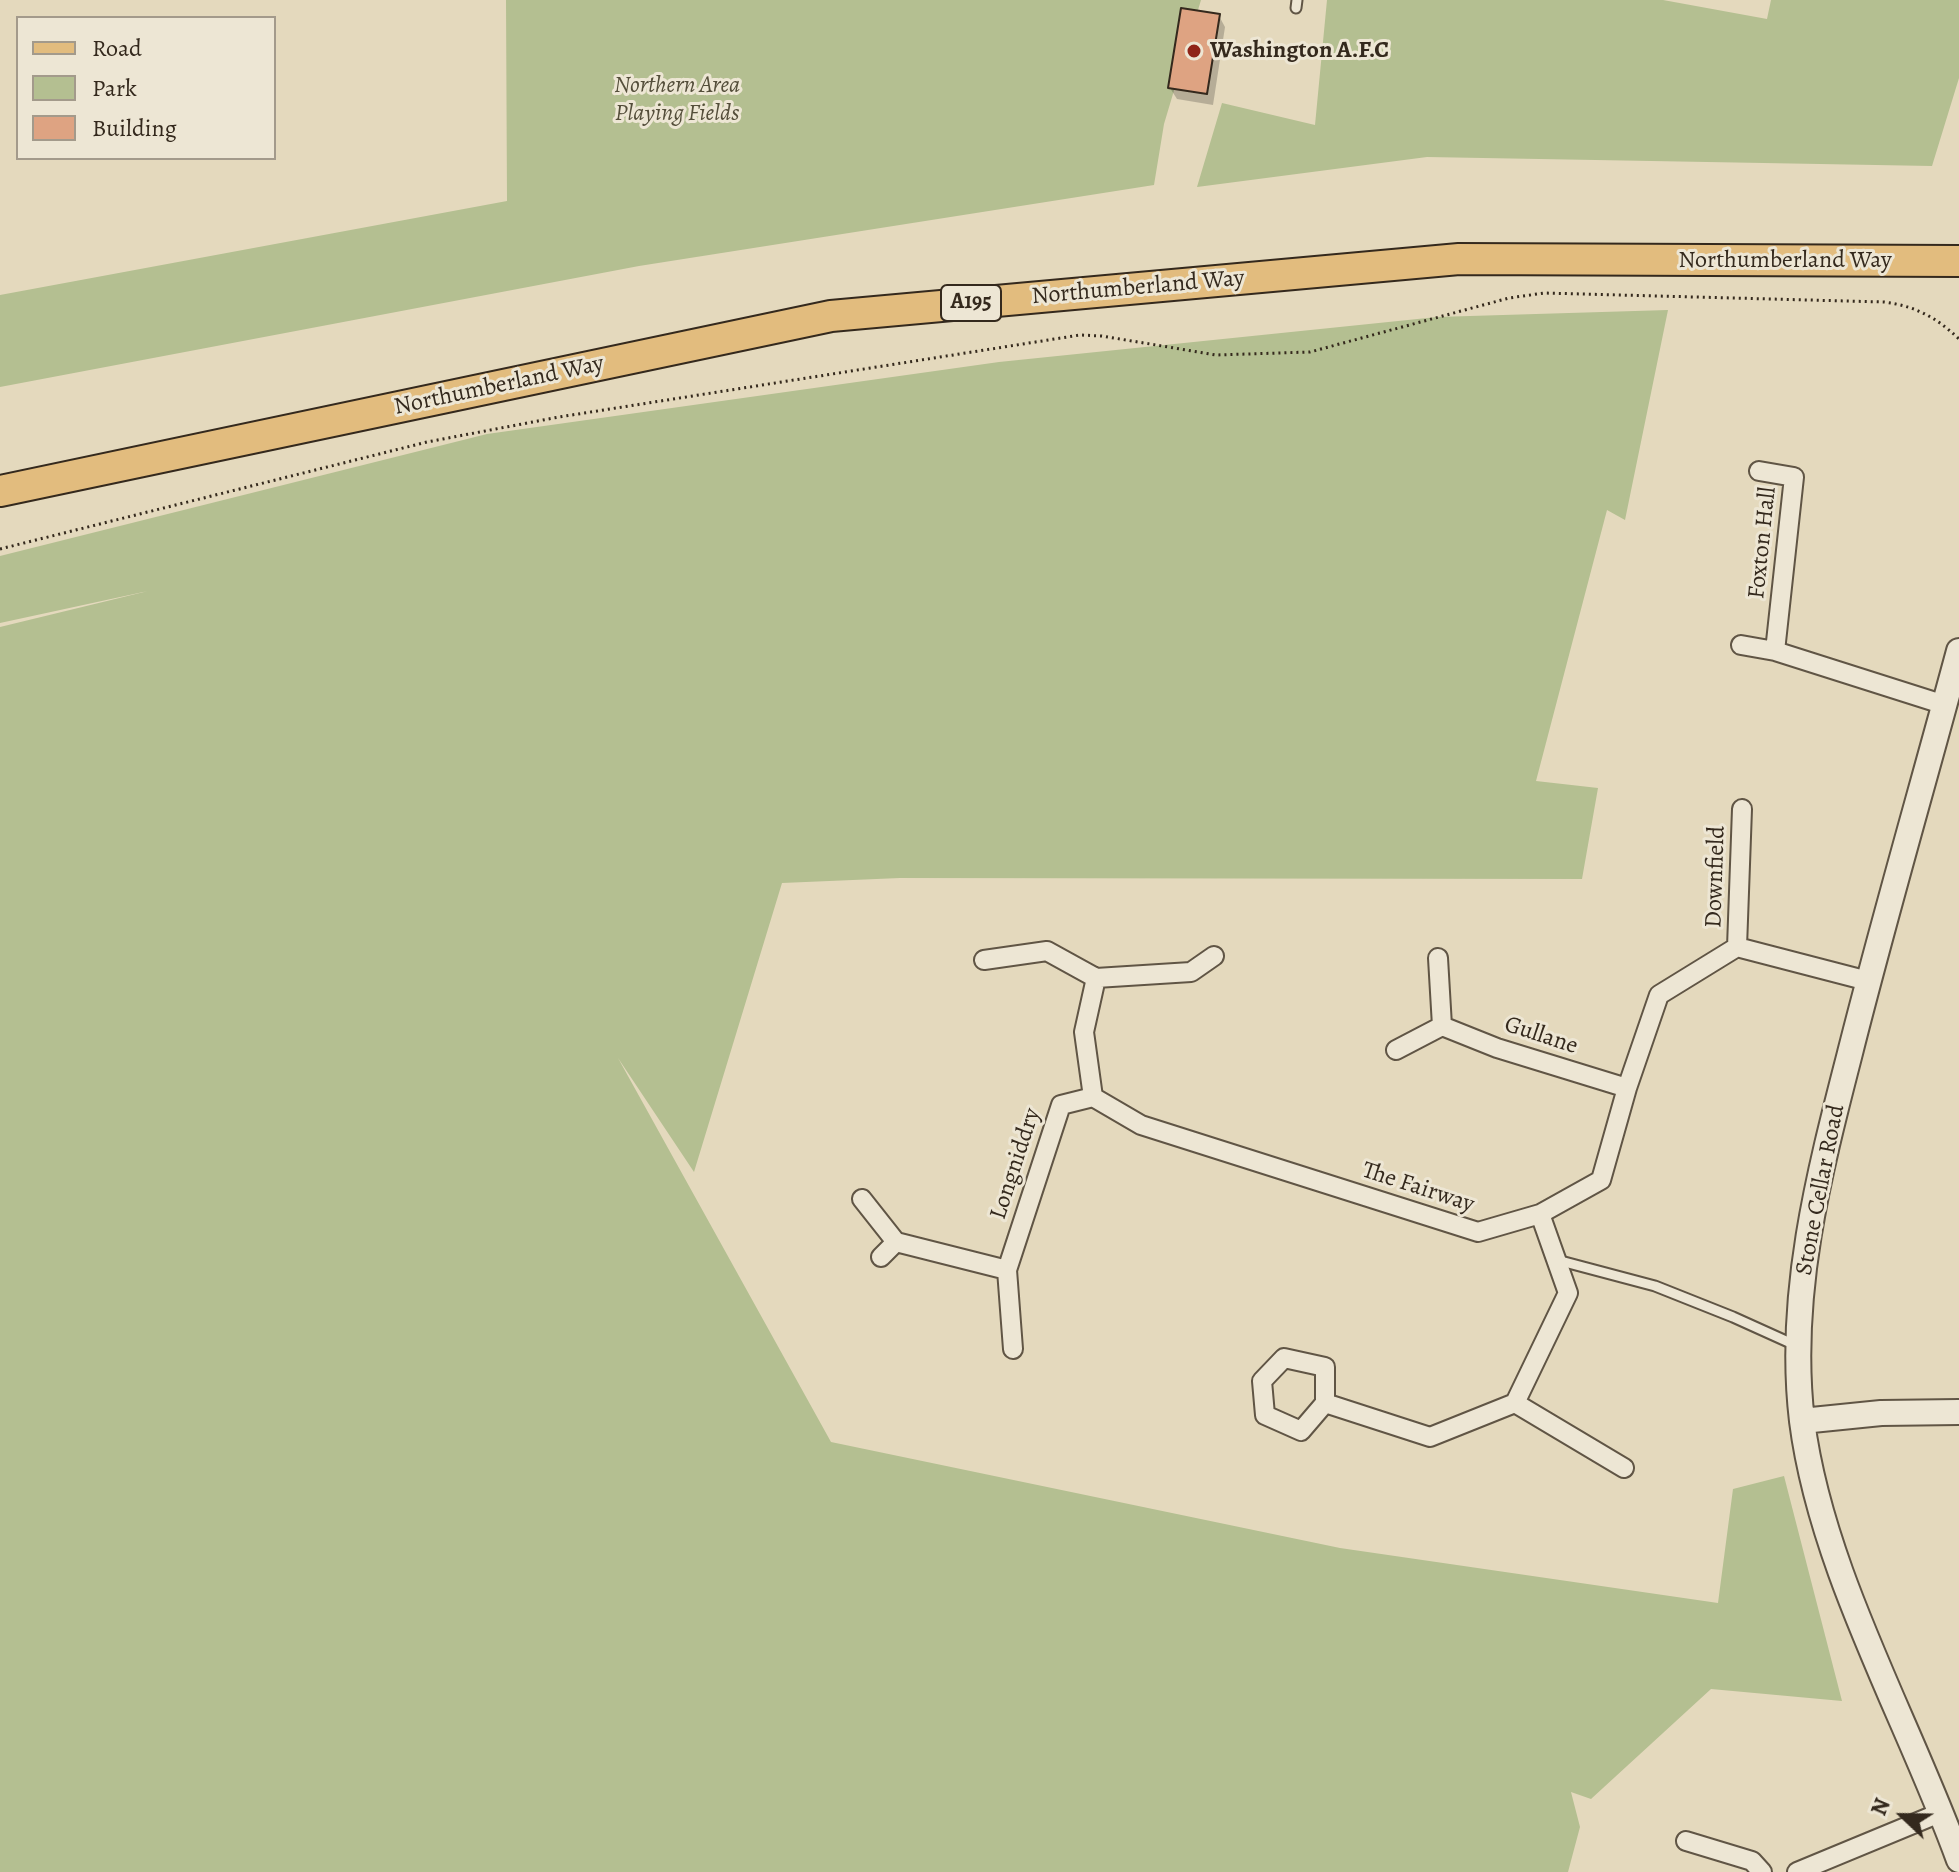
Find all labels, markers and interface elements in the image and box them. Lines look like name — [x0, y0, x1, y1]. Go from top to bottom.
legend — [16, 16, 276, 160]
text: Road — [92, 32, 142, 64]
place label: Washington A.F.C — [1210, 37, 1389, 65]
marker: Washington A.F.C — [1185, 42, 1203, 60]
text: Park — [92, 72, 137, 104]
park label: Northern Area Playing Fields — [614, 72, 740, 128]
text: Building — [92, 112, 177, 144]
street label: Northumberland Way — [1678, 247, 1892, 275]
street label: Northumberland Way — [1030, 264, 1246, 312]
road number: A195 — [941, 285, 1001, 321]
street label: Northumberland Way — [392, 350, 606, 422]
street label: Foxton Hall — [1743, 486, 1783, 600]
street label: Downfield — [1700, 825, 1732, 929]
street label: Gullane — [1501, 1011, 1581, 1061]
street label: Stone Cellar Road — [1790, 1102, 1852, 1278]
street label: Longniddry — [984, 1105, 1048, 1223]
street label: The Fairway — [1358, 1156, 1478, 1220]
north arrow — [1863, 1776, 1943, 1856]
text: N — [1864, 1794, 1898, 1820]

